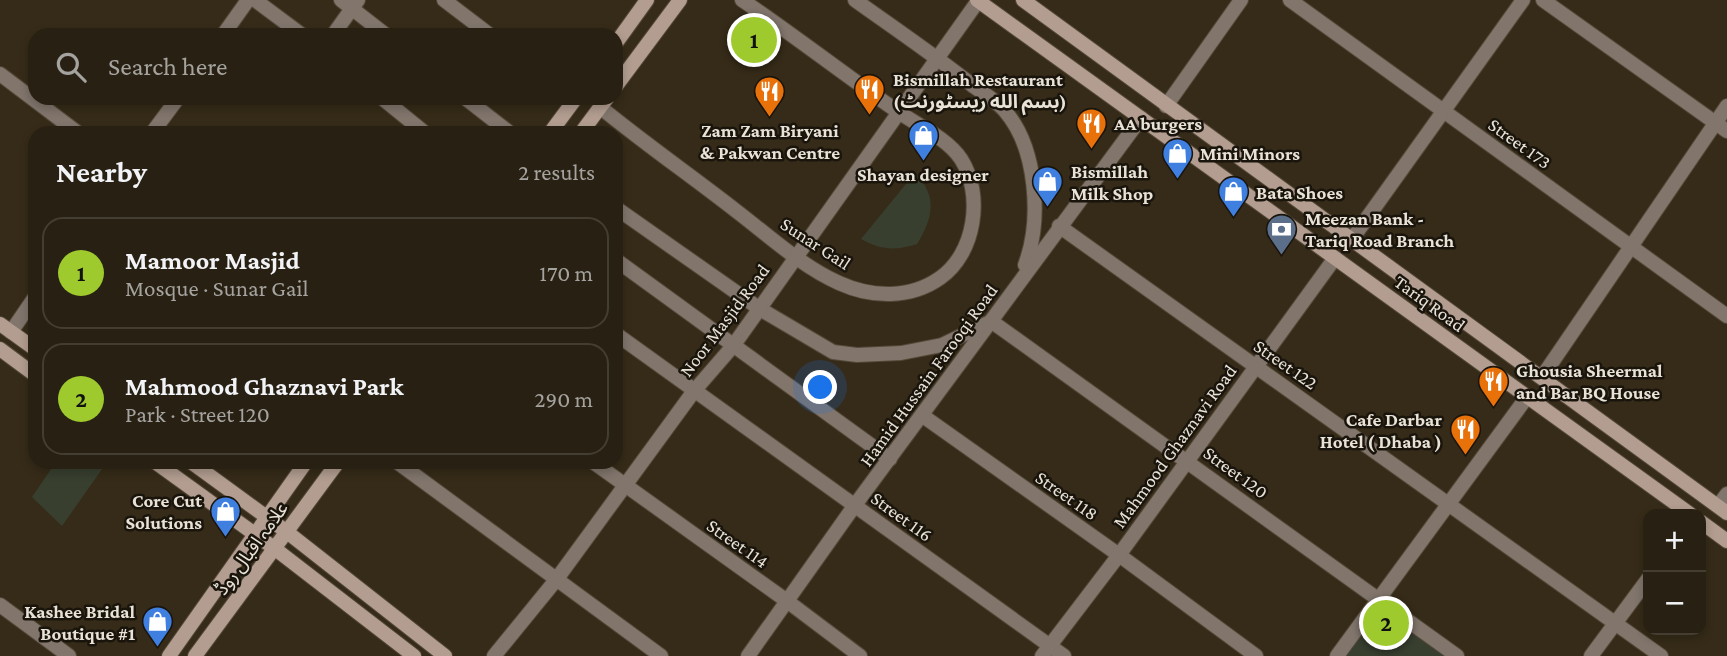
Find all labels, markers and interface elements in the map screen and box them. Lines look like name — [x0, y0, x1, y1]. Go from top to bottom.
pin: 1 — [731, 14, 777, 66]
search box — [28, 28, 623, 105]
icon: search — [52, 48, 90, 86]
text: Search here — [108, 52, 227, 81]
place label: Bismillah Restaurant (بسم الله ریسٹورنٹ) — [893, 69, 1067, 116]
restaurant icon: Bismillah Restaurant (بسم الله ریسٹورنٹ) — [853, 73, 887, 117]
restaurant icon: Zam Zam Biryani & Pakwan Centre — [753, 74, 787, 118]
restaurant icon: AA burgers — [1074, 106, 1108, 150]
place label: AA burgers — [1113, 113, 1202, 134]
street label: Street 173 — [1484, 114, 1555, 173]
shop icon: Shayan designer — [906, 118, 940, 162]
place label: Zam Zam Biryani & Pakwan Centre — [700, 120, 840, 163]
shop icon: Mini Minors — [1160, 136, 1194, 180]
place label: Mini Minors — [1200, 143, 1300, 164]
text: Nearby — [56, 155, 147, 188]
text: 2 results — [518, 159, 595, 185]
place label: Bismillah Milk Shop — [1071, 161, 1153, 204]
place label: Shayan designer — [857, 164, 989, 185]
shop icon: Bismillah Milk Shop — [1031, 165, 1065, 209]
shop icon: Bata Shoes — [1216, 175, 1250, 219]
place label: Bata Shoes — [1256, 182, 1343, 203]
place label: Meezan Bank - Tariq Road Branch — [1305, 208, 1454, 251]
bank icon: Meezan Bank - Tariq Road Branch — [1265, 212, 1299, 256]
street label: Sunar Gail — [777, 213, 855, 274]
text: Mamoor Masjid — [125, 246, 300, 275]
text: 1 — [77, 260, 85, 286]
text: 170 m — [539, 260, 593, 286]
street label: Noor Masjid Road — [675, 260, 774, 381]
street label: Tariq Road — [1390, 271, 1469, 336]
text: Mosque · Sunar Gail — [125, 275, 308, 301]
street label: Hamid Hussain Farooqi Road — [855, 280, 1001, 470]
street label: Street 122 — [1250, 335, 1321, 394]
place label: Ghousia Sheermal and Bar BQ House — [1516, 360, 1663, 403]
street label: Mahmood Ghaznavi Road — [1108, 361, 1241, 532]
restaurant icon: Ghousia Sheermal and Bar BQ House — [1476, 364, 1510, 408]
your location — [803, 370, 837, 404]
text: Mahmood Ghaznavi Park — [125, 372, 404, 401]
text: 2 — [75, 386, 87, 412]
text: 290 m — [535, 386, 593, 412]
text: Park · Street 120 — [125, 401, 270, 427]
place label: Cafe Darbar Hotel ( Dhaba ) — [1320, 409, 1442, 453]
restaurant icon: Cafe Darbar Hotel ( Dhaba ) — [1448, 413, 1482, 457]
street label: Street 120 — [1200, 442, 1272, 503]
street label: Street 118 — [1032, 466, 1102, 524]
street label: Street 116 — [867, 487, 936, 546]
place label: Core Cut Solutions — [125, 490, 202, 533]
shop icon: Core Cut Solutions — [208, 494, 242, 538]
street label: علامہ اقبال روڈ — [211, 498, 293, 600]
map controls — [1643, 509, 1706, 635]
button: + — [1643, 509, 1706, 572]
street label: Street 114 — [703, 515, 773, 572]
button: − — [1643, 572, 1706, 635]
pin: 2 — [1363, 597, 1409, 649]
place label: Kashee Bridal Boutique #1 — [24, 601, 135, 644]
shop icon: Kashee Bridal Boutique #1 — [141, 605, 175, 649]

